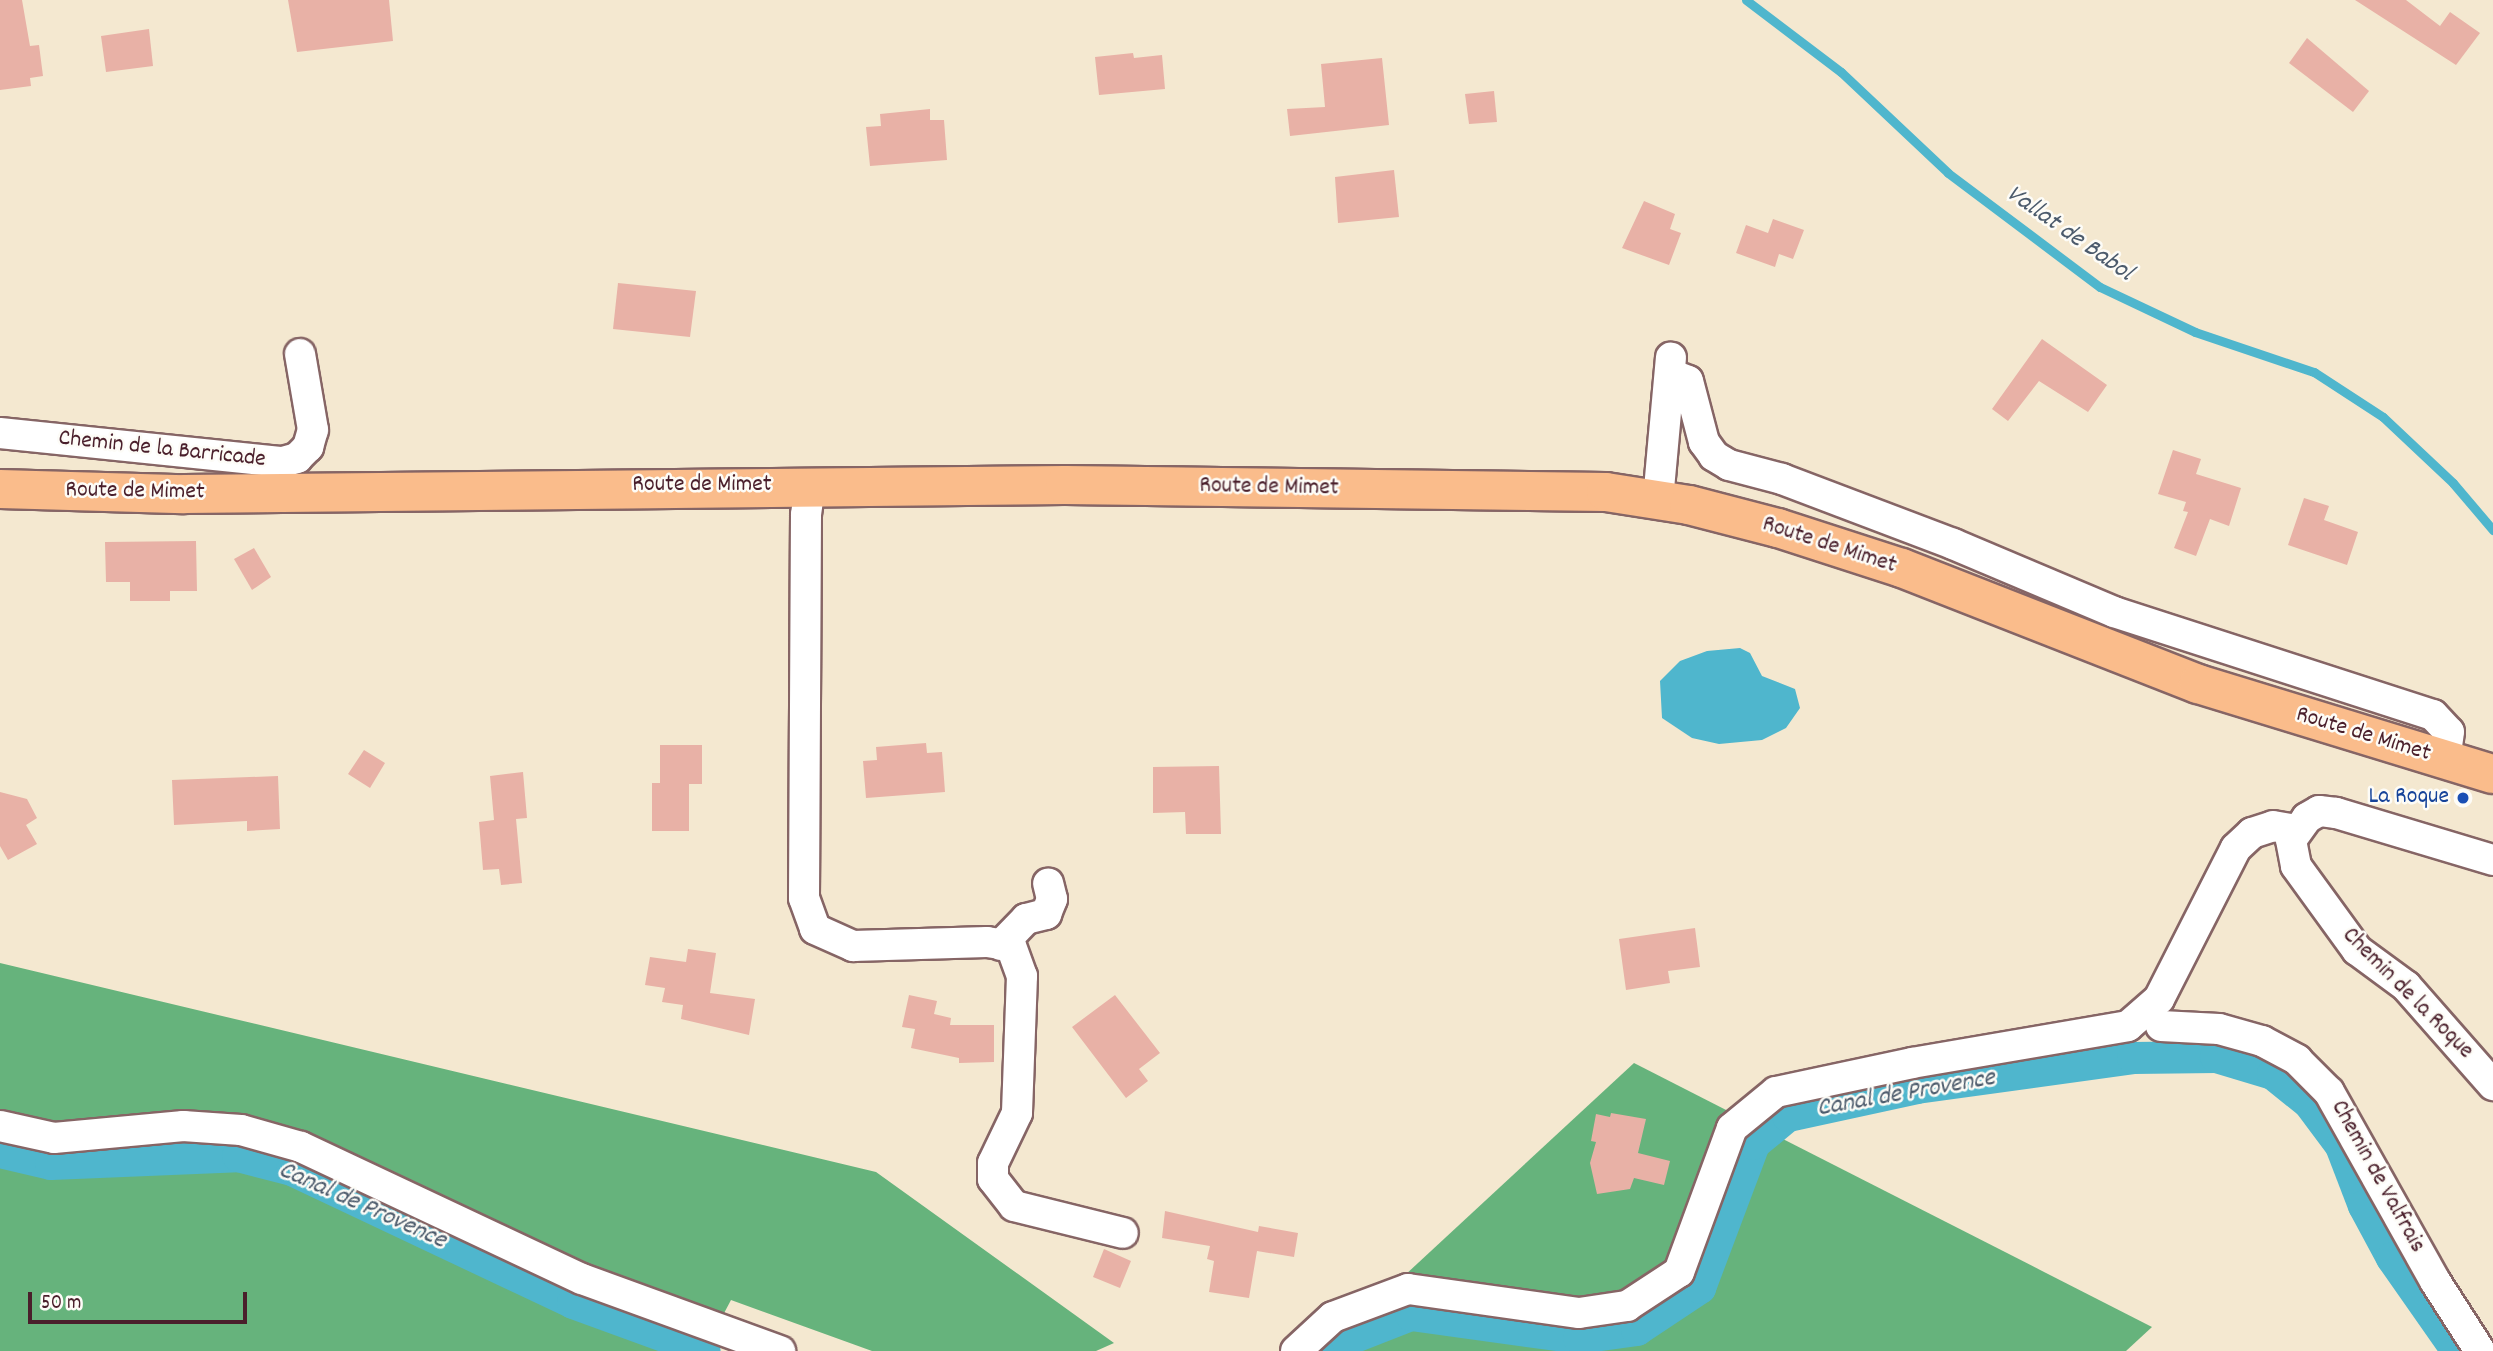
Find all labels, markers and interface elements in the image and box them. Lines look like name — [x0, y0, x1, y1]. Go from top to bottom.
water label: Vallat de Babol — [1999, 179, 2139, 289]
street label: Chemin de la Barricade — [57, 425, 267, 475]
street label: Route de Mimet — [632, 472, 772, 500]
street label: Route de Mimet — [1199, 472, 1339, 504]
street label: Route de Mimet — [65, 476, 205, 508]
street label: Route de Mimet — [1758, 511, 1900, 581]
street label: Route de Mimet — [2292, 701, 2434, 769]
place label: La Roque — [2368, 784, 2449, 812]
marker: La Roque — [2455, 790, 2471, 806]
street label: Chemin de la Roque — [2335, 922, 2479, 1066]
water label: Canal de Provence — [1815, 1063, 1997, 1125]
street label: Chemin de Valfrais — [2323, 1096, 2431, 1258]
water label: Canal de Provence — [273, 1155, 451, 1257]
scale bar — [32, 1278, 250, 1322]
text: 50 m — [41, 1289, 81, 1319]

